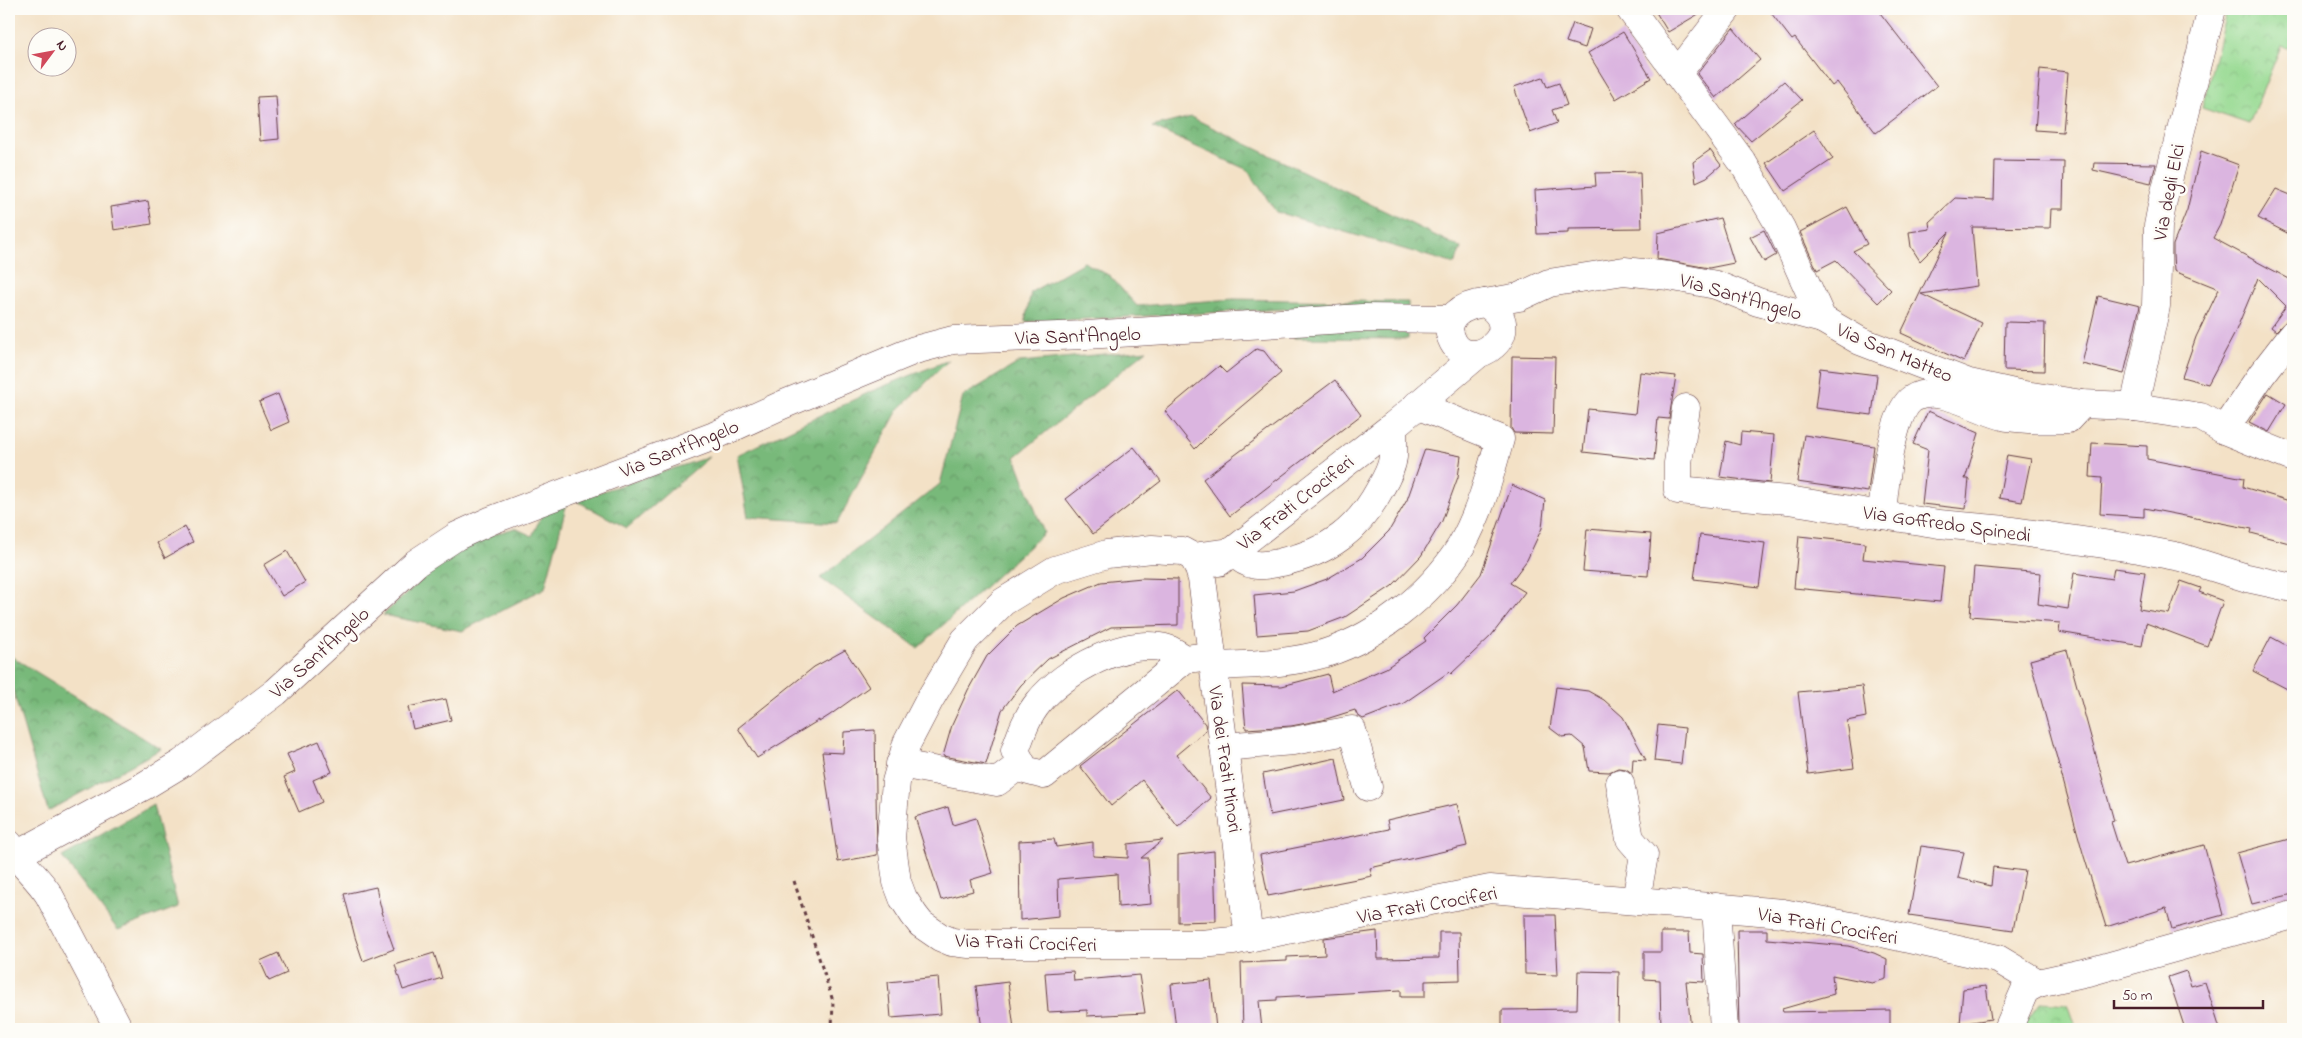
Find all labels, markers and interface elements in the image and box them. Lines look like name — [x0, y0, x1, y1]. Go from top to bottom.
north arrow — [28, 28, 78, 78]
text: N — [50, 36, 73, 55]
street label: Via degli Elci — [2147, 142, 2195, 245]
street label: Via Sant'Angelo — [1675, 267, 1805, 331]
street label: Via San Matteo — [1830, 316, 1957, 392]
street label: Via Sant'Angelo — [1014, 321, 1142, 355]
street label: Via Sant'Angelo — [615, 413, 744, 489]
street label: Via Frati Crociferi — [1231, 449, 1361, 560]
street label: Via Goffredo Spinedi — [1860, 499, 2032, 552]
street label: Via Sant'Angelo — [263, 601, 378, 708]
street label: Via dei Frati Minori — [1199, 683, 1248, 835]
street label: Via Frati Crociferi — [1354, 880, 1500, 933]
street label: Via Frati Crociferi — [1754, 901, 1900, 954]
street label: Via Frati Crociferi — [954, 928, 1097, 961]
scale bar — [2114, 978, 2263, 1010]
text: 50 m — [2122, 985, 2153, 1007]

